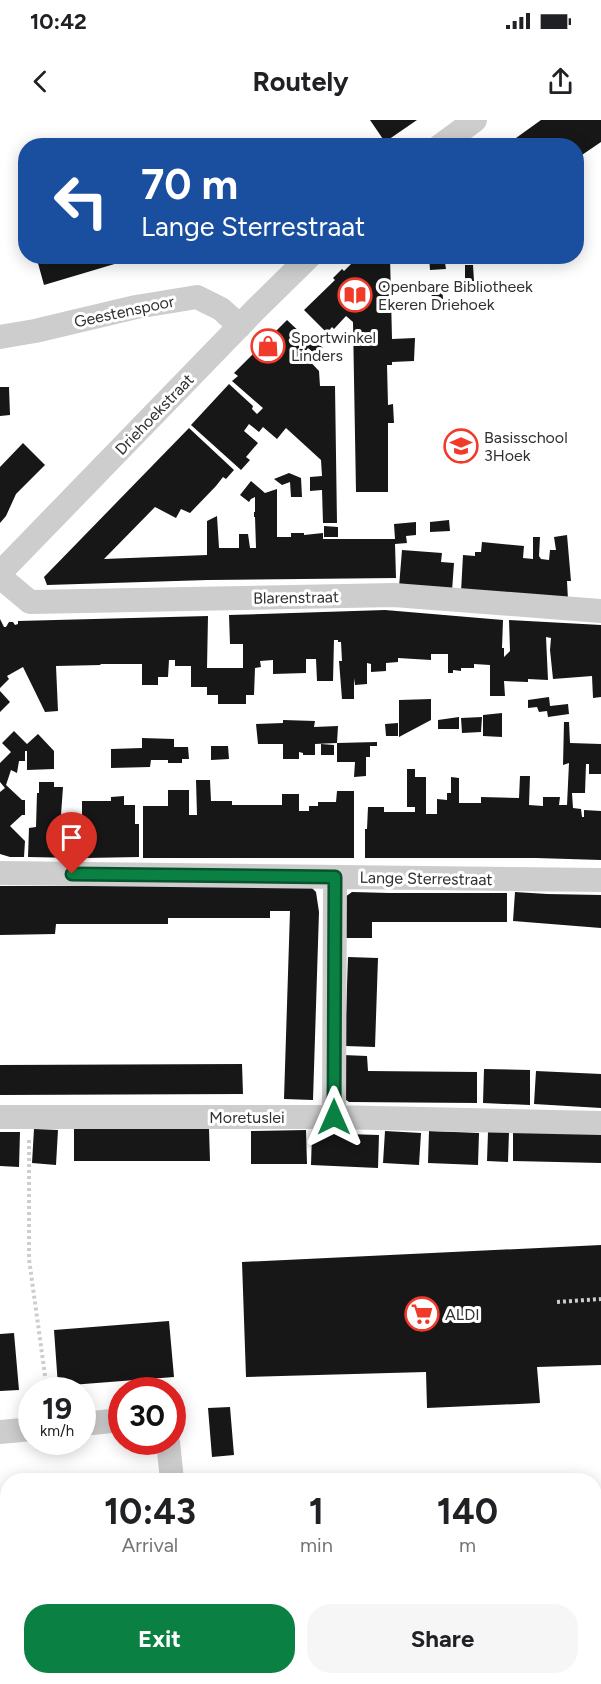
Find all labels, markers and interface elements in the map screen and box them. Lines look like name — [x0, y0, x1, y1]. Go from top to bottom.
text: 10:42 — [30, 8, 87, 35]
icon: back — [24, 65, 57, 98]
text: Routely — [252, 65, 349, 98]
icon: share — [544, 65, 577, 98]
text: 70 m — [141, 159, 238, 210]
icon: left — [42, 162, 120, 240]
text: Lange Sterrestraat — [141, 210, 365, 243]
library icon: Openbare Bibliotheek Ekeren Driehoek — [337, 277, 373, 313]
place label: Openbare Bibliotheek Ekeren Driehoek — [378, 277, 533, 314]
street label: Geestenspoor — [72, 292, 176, 331]
shop icon: Sportwinkel Linders — [250, 328, 286, 364]
place label: Sportwinkel Linders — [291, 328, 376, 365]
street label: Driehoekstraat — [111, 370, 198, 459]
school or university icon: Basisschool 3Hoek — [443, 428, 479, 464]
place label: Basisschool 3Hoek — [484, 428, 568, 465]
street label: Blarenstraat — [253, 587, 339, 608]
pin — [46, 812, 97, 874]
icon: arrive — [55, 821, 88, 854]
street label: Lange Sterrestraat — [359, 868, 493, 889]
position arrow — [302, 1085, 366, 1149]
street label: Moretuslei — [209, 1108, 285, 1127]
supermarket icon: ALDI — [404, 1296, 440, 1332]
place label: ALDI — [445, 1305, 480, 1324]
speed limit sign: 30 — [108, 1377, 186, 1455]
text: 19 — [42, 1390, 72, 1427]
text: km/h — [40, 1422, 74, 1440]
text: 10:43 — [104, 1490, 196, 1533]
text: 1 — [309, 1490, 324, 1533]
text: 140 — [437, 1490, 498, 1533]
text: Arrival — [122, 1533, 178, 1557]
text: min — [300, 1533, 333, 1557]
text: m — [459, 1533, 476, 1557]
button: Exit — [24, 1604, 295, 1673]
button: Share — [307, 1604, 578, 1673]

